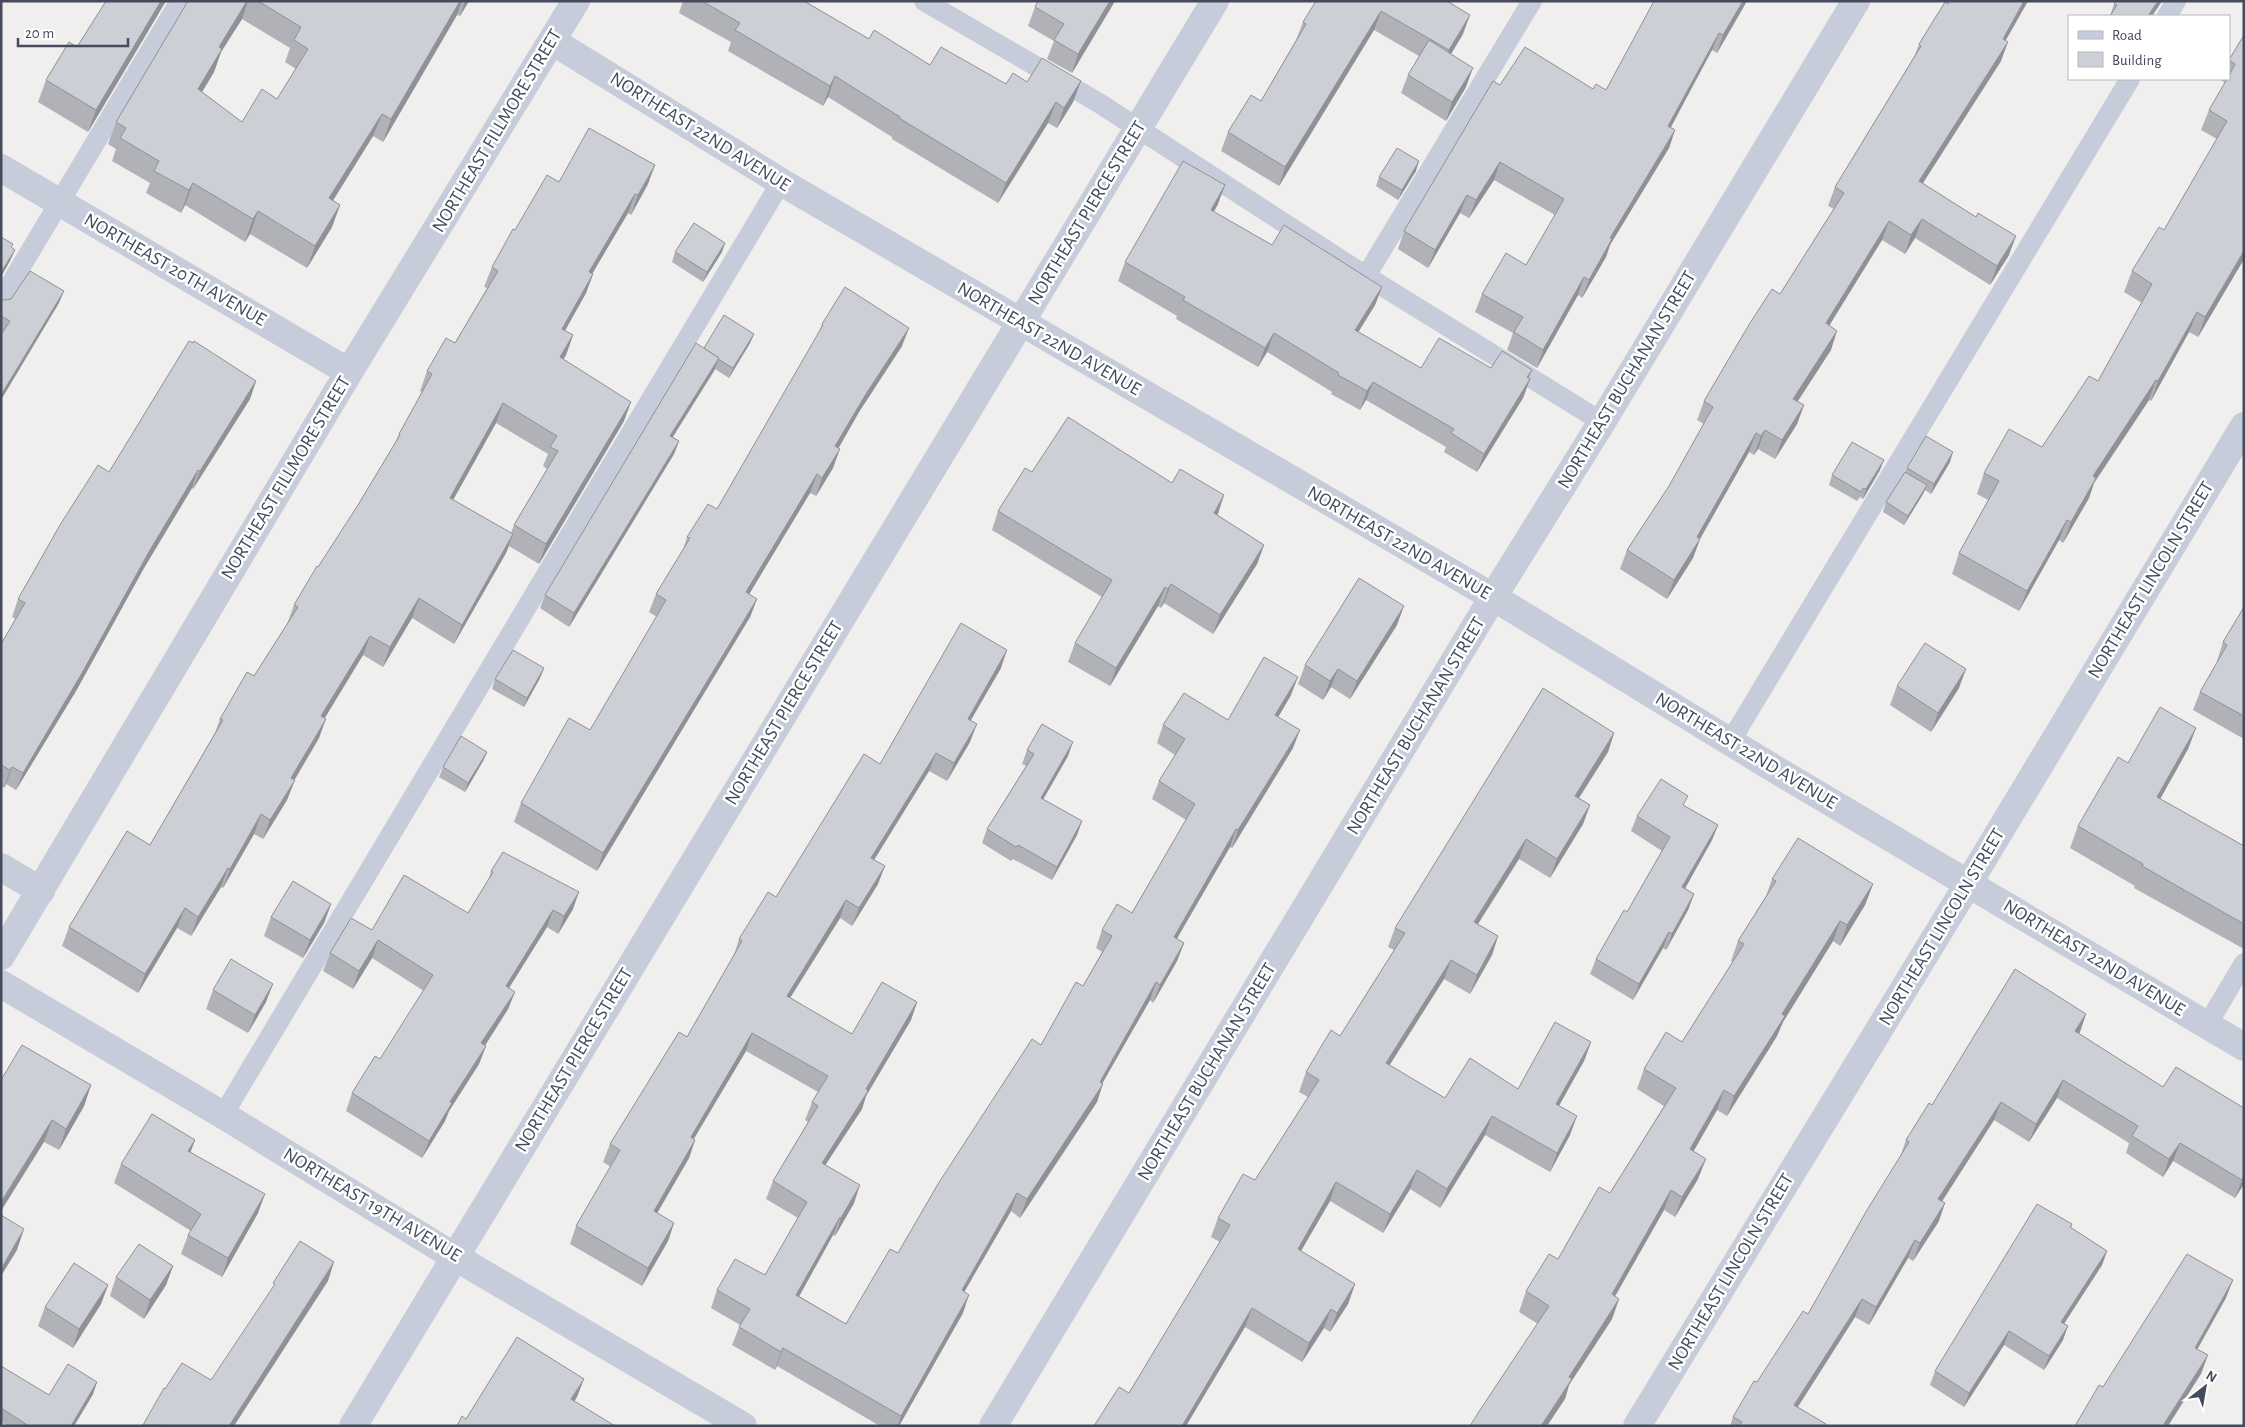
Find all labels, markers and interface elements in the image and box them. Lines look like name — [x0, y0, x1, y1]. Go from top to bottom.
scale bar — [18, 15, 128, 47]
legend — [2068, 15, 2230, 80]
text: 20 m — [25, 26, 54, 41]
street label: NORTHEAST FILLMORE STREET — [429, 26, 565, 236]
text: Road — [2112, 28, 2142, 43]
text: Building — [2112, 53, 2162, 68]
street label: NORTHEAST 22ND AVENUE — [607, 69, 793, 195]
street label: NORTHEAST PIERCE STREET — [1025, 118, 1149, 308]
street label: NORTHEAST 20TH AVENUE — [81, 210, 269, 330]
street label: NORTHEAST BUCHANAN STREET — [1554, 268, 1700, 492]
street label: NORTHEAST 22ND AVENUE — [954, 279, 1144, 399]
street label: NORTHEAST FILLMORE STREET — [218, 373, 354, 583]
street label: NORTHEAST LINCOLN STREET — [2085, 478, 2217, 682]
street label: NORTHEAST 22ND AVENUE — [1304, 483, 1494, 603]
street label: NORTHEAST BUCHANAN STREET — [1343, 614, 1489, 838]
street label: NORTHEAST PIERCE STREET — [722, 618, 846, 808]
street label: NORTHEAST 22ND AVENUE — [1652, 689, 1840, 813]
street label: NORTHEAST LINCOLN STREET — [1876, 825, 2008, 1029]
street label: NORTHEAST 22ND AVENUE — [2000, 896, 2188, 1020]
street label: NORTHEAST BUCHANAN STREET — [1134, 960, 1280, 1184]
street label: NORTHEAST PIERCE STREET — [512, 965, 636, 1155]
street label: NORTHEAST 19TH AVENUE — [280, 1144, 464, 1266]
street label: NORTHEAST LINCOLN STREET — [1665, 1170, 1797, 1374]
north arrow — [2180, 1362, 2230, 1412]
text: N — [2203, 1368, 2219, 1385]

